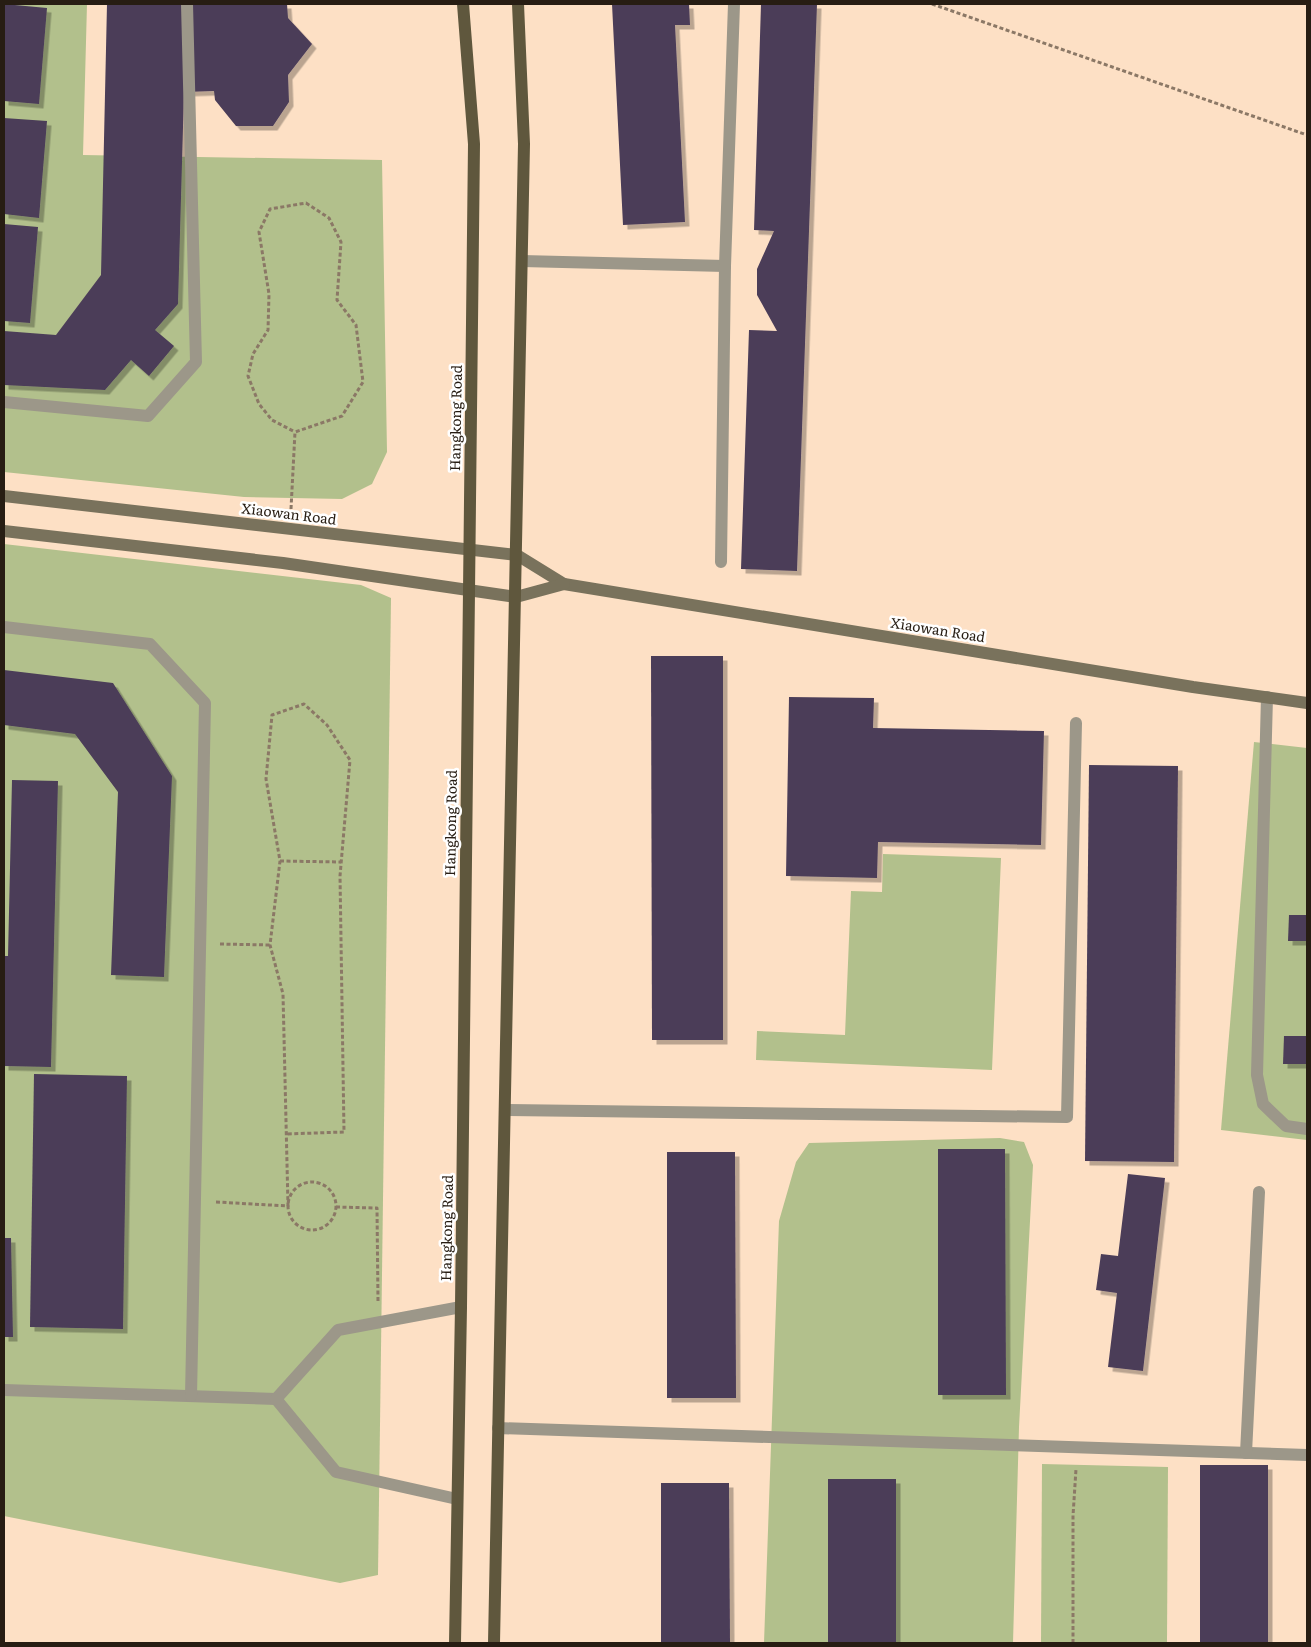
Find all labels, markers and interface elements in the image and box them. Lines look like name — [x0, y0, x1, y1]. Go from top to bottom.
street label: Hangkong Road — [444, 364, 466, 471]
street label: Xiaowan Road — [241, 497, 338, 529]
street label: Xiaowan Road — [889, 612, 987, 646]
street label: Hangkong Road — [439, 769, 461, 876]
street label: Hangkong Road — [435, 1174, 457, 1281]

